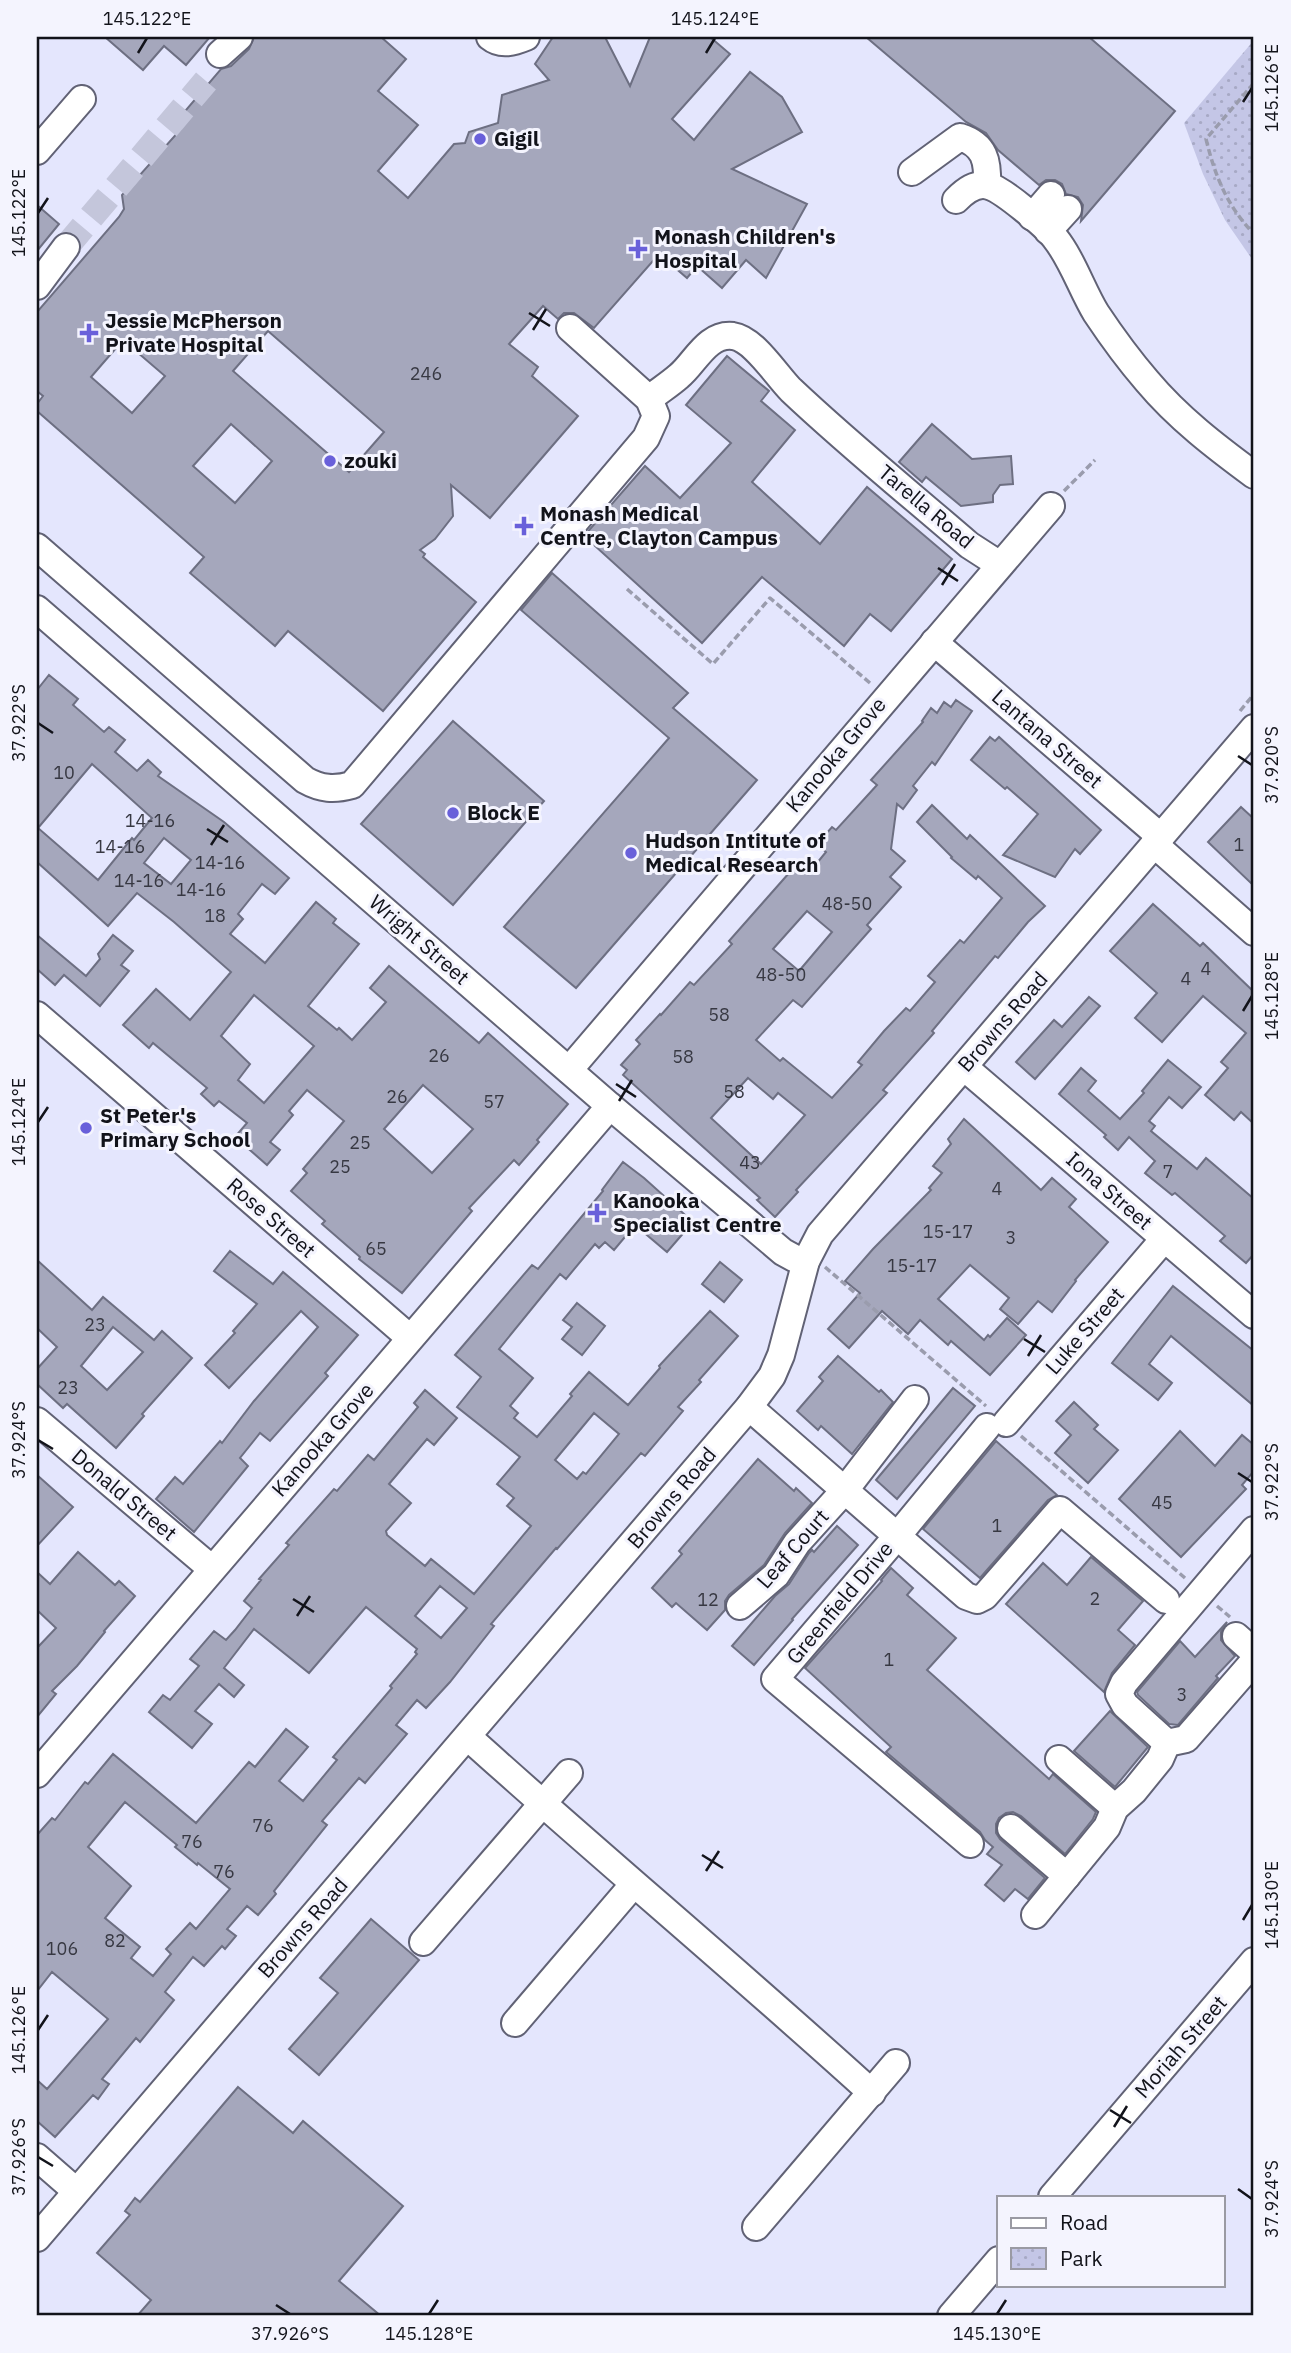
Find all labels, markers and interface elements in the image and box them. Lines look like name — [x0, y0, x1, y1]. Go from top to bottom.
text: 145.122°E — [103, 7, 191, 30]
text: 145.124°E — [671, 7, 759, 30]
text: 145.126°E — [1260, 44, 1283, 132]
place label: Gigil — [494, 124, 539, 152]
marker: Gigil — [472, 131, 488, 147]
text: 145.122°E — [7, 169, 30, 257]
place label: Monash Children's Hospital — [654, 222, 835, 274]
marker: Monash Children's Hospital — [628, 239, 648, 259]
place label: Jessie McPherson Private Hospital — [105, 306, 282, 358]
marker: Jessie McPherson Private Hospital — [79, 323, 99, 343]
house number: 246 — [410, 362, 442, 385]
place label: zouki — [344, 446, 397, 474]
marker: zouki — [322, 453, 338, 469]
street label: Tarella Road — [873, 458, 980, 554]
place label: Monash Medical Centre, Clayton Campus — [540, 499, 778, 551]
marker: Monash Medical Centre, Clayton Campus — [514, 516, 534, 536]
street label: Lantana Street — [986, 682, 1109, 794]
text: 37.922°S — [7, 684, 30, 762]
street label: Kanooka Grove — [779, 691, 892, 818]
text: 37.920°S — [1260, 726, 1283, 804]
house number: 10 — [53, 761, 75, 784]
place label: Block E — [467, 798, 540, 826]
marker: Block E — [445, 805, 461, 821]
house number: 14-16 — [125, 809, 175, 832]
place label: Hudson Intitute of Medical Research — [645, 826, 826, 878]
house number: 1 — [1234, 833, 1244, 856]
house number: 14-16 — [95, 835, 145, 858]
marker: Hudson Intitute of Medical Research — [623, 845, 639, 861]
house number: 14-16 — [195, 851, 245, 874]
house number: 14-16 — [114, 869, 164, 892]
house number: 14-16 — [176, 878, 226, 901]
street label: Wright Street — [364, 888, 476, 991]
house number: 48-50 — [822, 892, 872, 915]
house number: 18 — [204, 904, 226, 927]
text: 145.128°E — [1260, 952, 1283, 1040]
house number: 4 — [1201, 957, 1212, 980]
house number: 48-50 — [756, 963, 806, 986]
street label: Browns Road — [951, 965, 1054, 1078]
house number: 4 — [1181, 967, 1192, 990]
house number: 58 — [708, 1003, 730, 1026]
house number: 26 — [428, 1044, 450, 1067]
house number: 58 — [672, 1045, 694, 1068]
text: 145.124°E — [7, 1078, 30, 1166]
house number: 58 — [723, 1080, 745, 1103]
house number: 26 — [386, 1085, 408, 1108]
house number: 57 — [483, 1090, 505, 1113]
place label: St Peter's Primary School — [100, 1101, 250, 1153]
marker: St Peter's Primary School — [78, 1120, 94, 1136]
house number: 25 — [349, 1131, 371, 1154]
street label: Iona Street — [1061, 1145, 1159, 1236]
house number: 43 — [739, 1151, 761, 1174]
house number: 25 — [329, 1155, 351, 1178]
house number: 7 — [1163, 1160, 1173, 1183]
street label: Rose Street — [221, 1171, 322, 1264]
house number: 4 — [992, 1177, 1003, 1200]
place label: Kanooka Specialist Centre — [613, 1186, 782, 1238]
marker: Kanooka Specialist Centre — [587, 1203, 607, 1223]
house number: 15-17 — [923, 1220, 973, 1243]
house number: 3 — [1006, 1226, 1016, 1249]
house number: 65 — [365, 1237, 387, 1260]
house number: 15-17 — [887, 1254, 937, 1277]
street label: Luke Street — [1039, 1281, 1130, 1380]
house number: 23 — [84, 1313, 106, 1336]
house number: 23 — [57, 1376, 79, 1399]
street label: Kanooka Grove — [265, 1376, 379, 1502]
text: 37.924°S — [7, 1401, 30, 1479]
street label: Browns Road — [620, 1441, 722, 1554]
street label: Donald Street — [66, 1442, 183, 1547]
text: 37.922°S — [1260, 1443, 1283, 1521]
house number: 45 — [1151, 1491, 1173, 1514]
street label: Leaf Court — [750, 1503, 835, 1594]
house number: 1 — [992, 1514, 1002, 1537]
street label: Greenfield Drive — [780, 1535, 899, 1670]
house number: 2 — [1090, 1587, 1100, 1610]
house number: 12 — [697, 1588, 719, 1611]
house number: 1 — [884, 1648, 894, 1671]
house number: 3 — [1177, 1683, 1187, 1706]
house number: 76 — [252, 1814, 274, 1837]
house number: 76 — [181, 1830, 203, 1853]
house number: 76 — [213, 1860, 235, 1883]
text: 145.130°E — [1260, 1861, 1283, 1949]
street label: Browns Road — [251, 1871, 354, 1984]
house number: 82 — [104, 1929, 126, 1952]
house number: 106 — [46, 1937, 78, 1960]
text: 145.126°E — [7, 1986, 30, 2074]
street label: Moriah Street — [1128, 1989, 1233, 2104]
text: 37.926°S — [7, 2118, 30, 2196]
text: 37.924°S — [1260, 2160, 1283, 2238]
legend — [997, 2196, 1224, 2286]
text: Road — [1060, 2208, 1108, 2236]
text: Park — [1060, 2244, 1103, 2272]
text: 37.926°S — [251, 2322, 329, 2345]
text: 145.128°E — [385, 2322, 473, 2345]
text: 145.130°E — [953, 2322, 1041, 2345]

